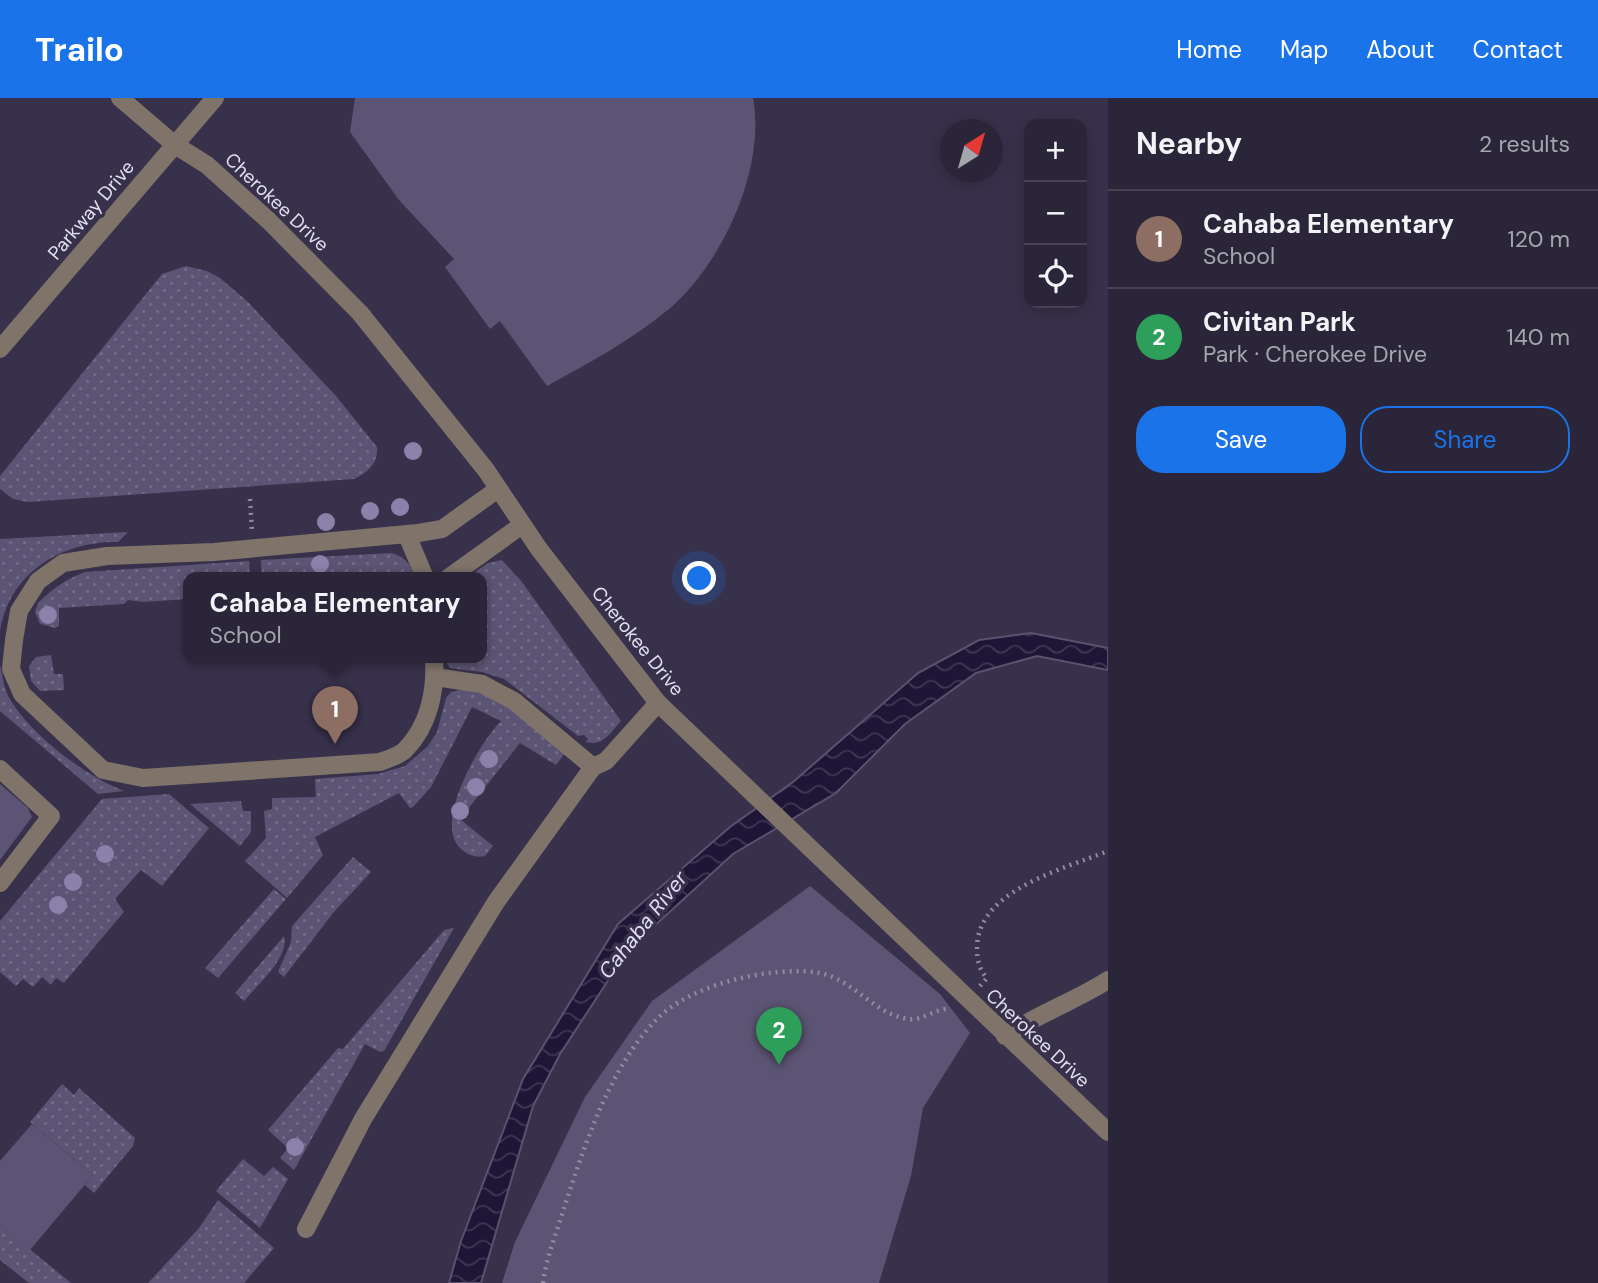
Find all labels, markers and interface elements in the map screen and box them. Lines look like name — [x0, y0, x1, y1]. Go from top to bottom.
text: Trailo — [35, 28, 124, 71]
text: Home — [1176, 34, 1242, 65]
text: Map — [1280, 34, 1328, 65]
text: About — [1366, 34, 1435, 65]
text: Contact — [1473, 34, 1563, 65]
north arrow — [940, 119, 1003, 182]
map controls — [1024, 119, 1087, 308]
button: + — [1024, 119, 1087, 182]
text: Nearby — [1136, 124, 1242, 163]
text: 2 results — [1479, 129, 1570, 159]
street label: Cherokee Drive — [220, 147, 334, 257]
street label: Parkway Drive — [42, 155, 140, 265]
button: − — [1024, 182, 1087, 245]
text: Cahaba Elementary — [1203, 207, 1454, 241]
text: 1 — [1155, 224, 1163, 254]
text: 120 m — [1507, 224, 1570, 254]
text: School — [1203, 241, 1275, 271]
button: locate — [1024, 245, 1087, 308]
text: Civitan Park — [1203, 305, 1356, 339]
text: 2 — [1152, 322, 1166, 352]
text: 140 m — [1507, 322, 1570, 352]
text: Park · Cherokee Drive — [1203, 339, 1427, 369]
button: Save — [1136, 406, 1346, 473]
button: Share — [1360, 406, 1570, 473]
your location — [682, 561, 716, 595]
popup — [183, 572, 487, 663]
street label: Cherokee Drive — [586, 581, 690, 701]
text: Cahaba Elementary — [210, 586, 460, 620]
text: School — [210, 620, 282, 650]
pin: 1 — [312, 686, 358, 744]
water label: Cahaba River — [592, 865, 695, 985]
street label: Cherokee Drive — [981, 983, 1095, 1093]
pin: 2 — [756, 1007, 802, 1065]

